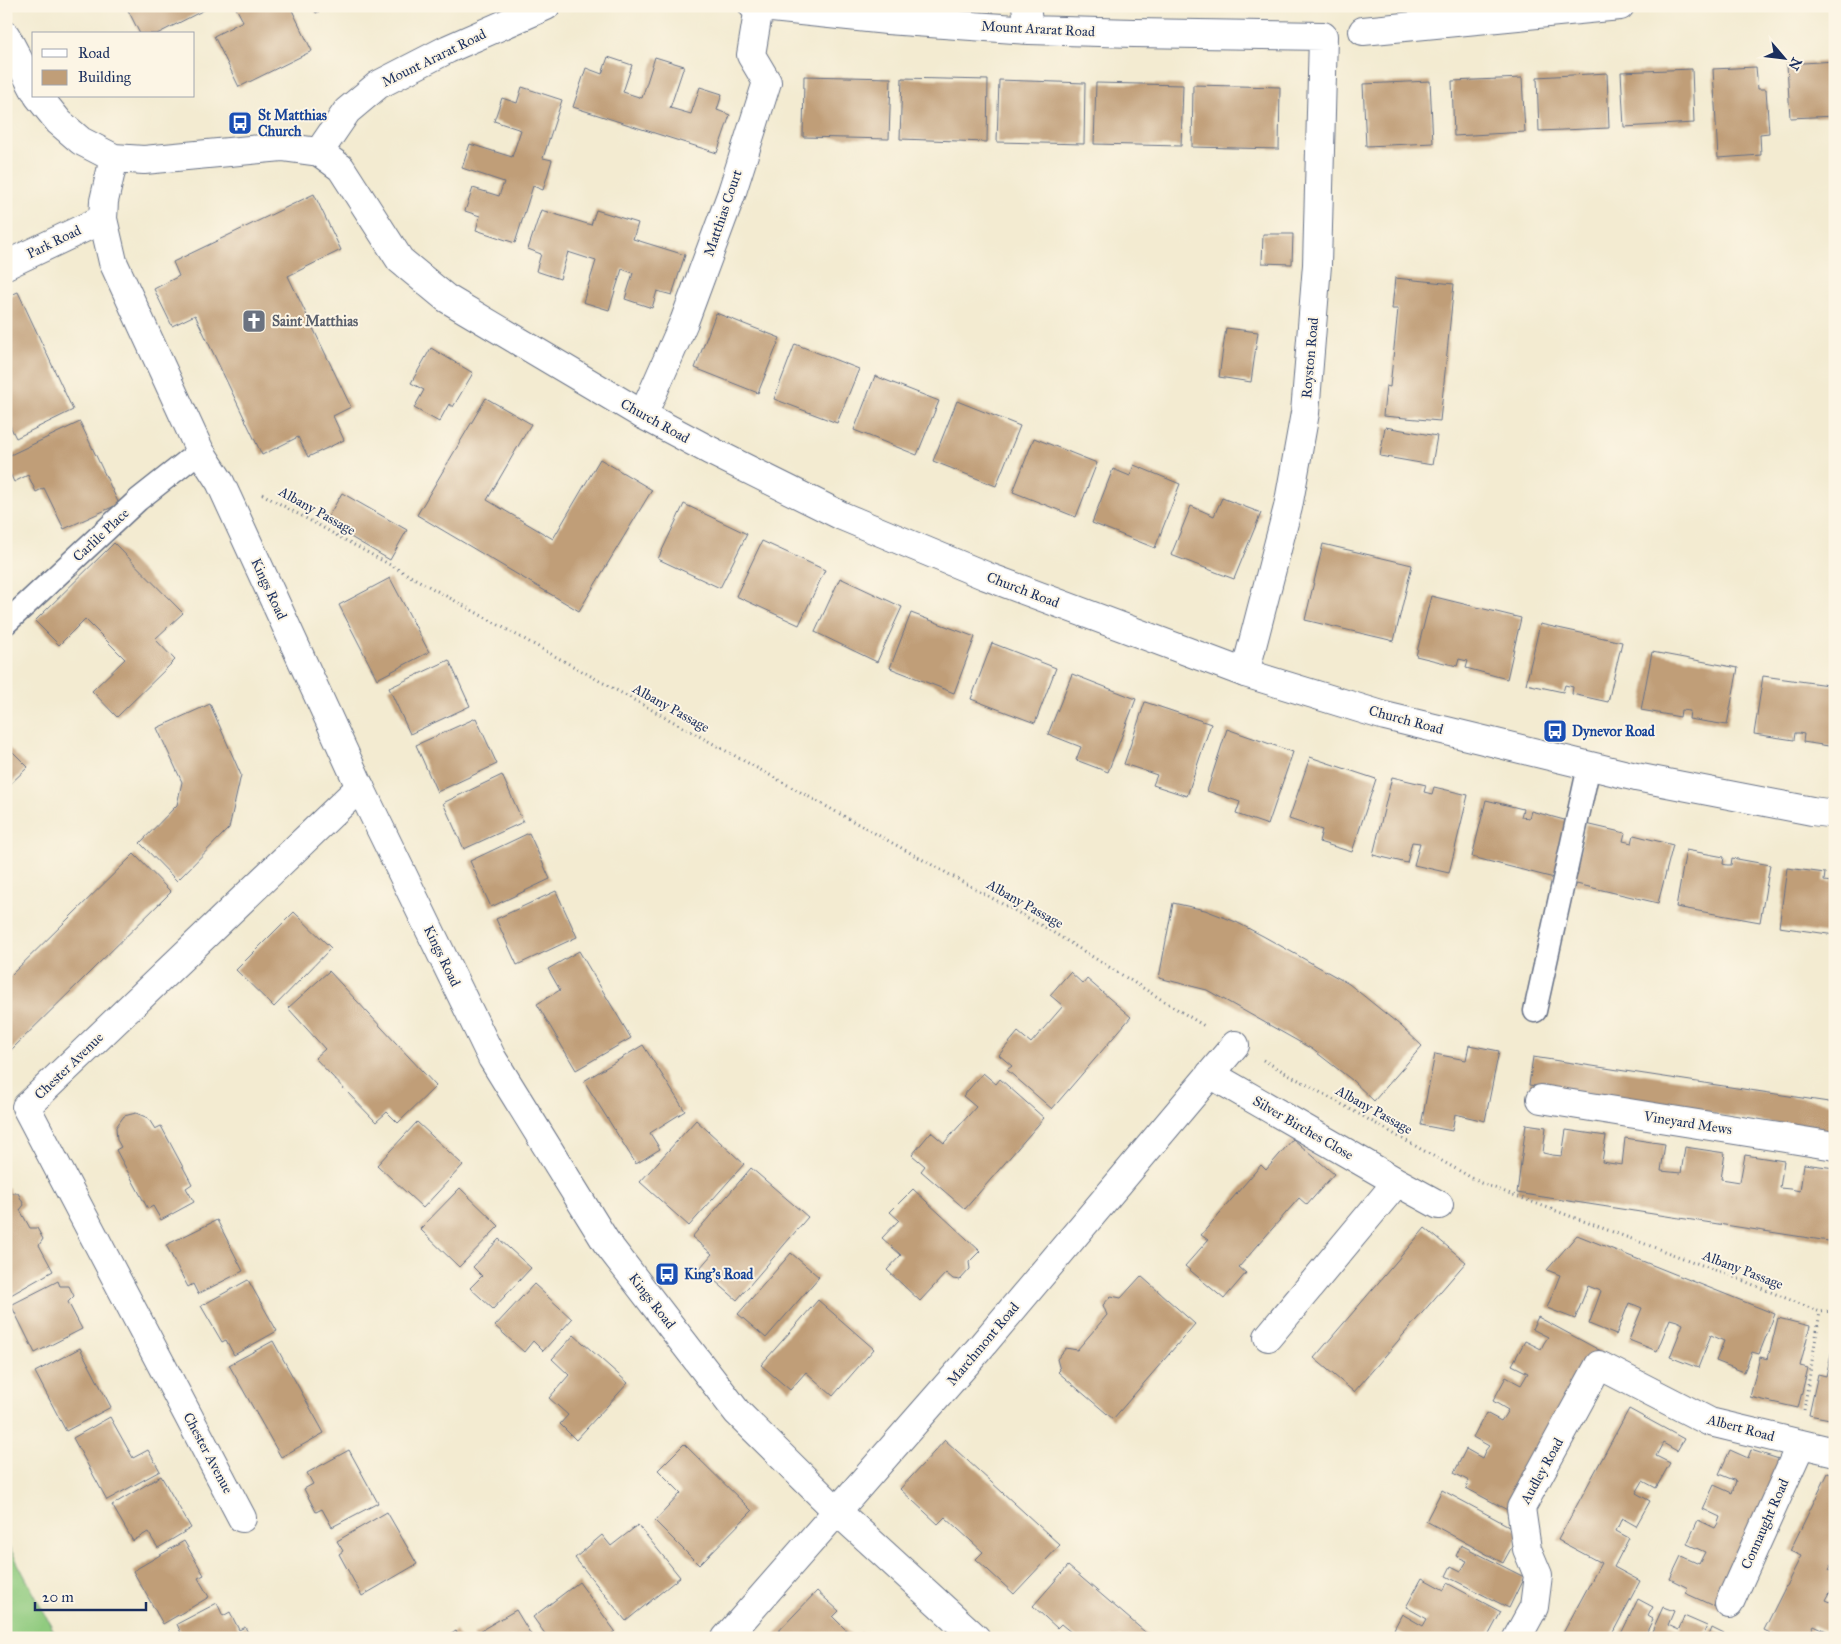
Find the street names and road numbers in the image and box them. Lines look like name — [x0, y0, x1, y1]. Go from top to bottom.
street label: Mount Ararat Road — [981, 18, 1095, 40]
street label: Mount Ararat Road — [379, 25, 489, 91]
street label: Matthias Court — [700, 168, 746, 258]
street label: Park Road — [24, 222, 84, 262]
street label: Royston Road — [1298, 317, 1322, 399]
street label: Church Road — [617, 395, 693, 447]
street label: Albany Passage — [275, 482, 358, 539]
street label: Carlile Place — [69, 505, 133, 565]
street label: Kings Road — [247, 556, 291, 622]
street label: Church Road — [984, 568, 1062, 612]
street label: Albany Passage — [629, 679, 712, 736]
street label: Church Road — [1367, 702, 1445, 738]
street label: Albany Passage — [983, 875, 1066, 932]
street label: Kings Road — [420, 923, 464, 989]
street label: Chester Avenue — [31, 1029, 107, 1103]
street label: Albany Passage — [1332, 1081, 1415, 1138]
street label: Silver Birches Close — [1250, 1092, 1356, 1164]
street label: Vineyard Mews — [1642, 1107, 1733, 1138]
street label: Albany Passage — [1699, 1246, 1786, 1293]
street label: Kings Road — [625, 1270, 679, 1332]
street label: Marchmont Road — [943, 1299, 1023, 1389]
street label: Chester Avenue — [180, 1410, 237, 1497]
street label: Albert Road — [1705, 1411, 1776, 1445]
street label: Audley Road — [1516, 1435, 1567, 1508]
street label: Connaught Road — [1737, 1476, 1793, 1572]

